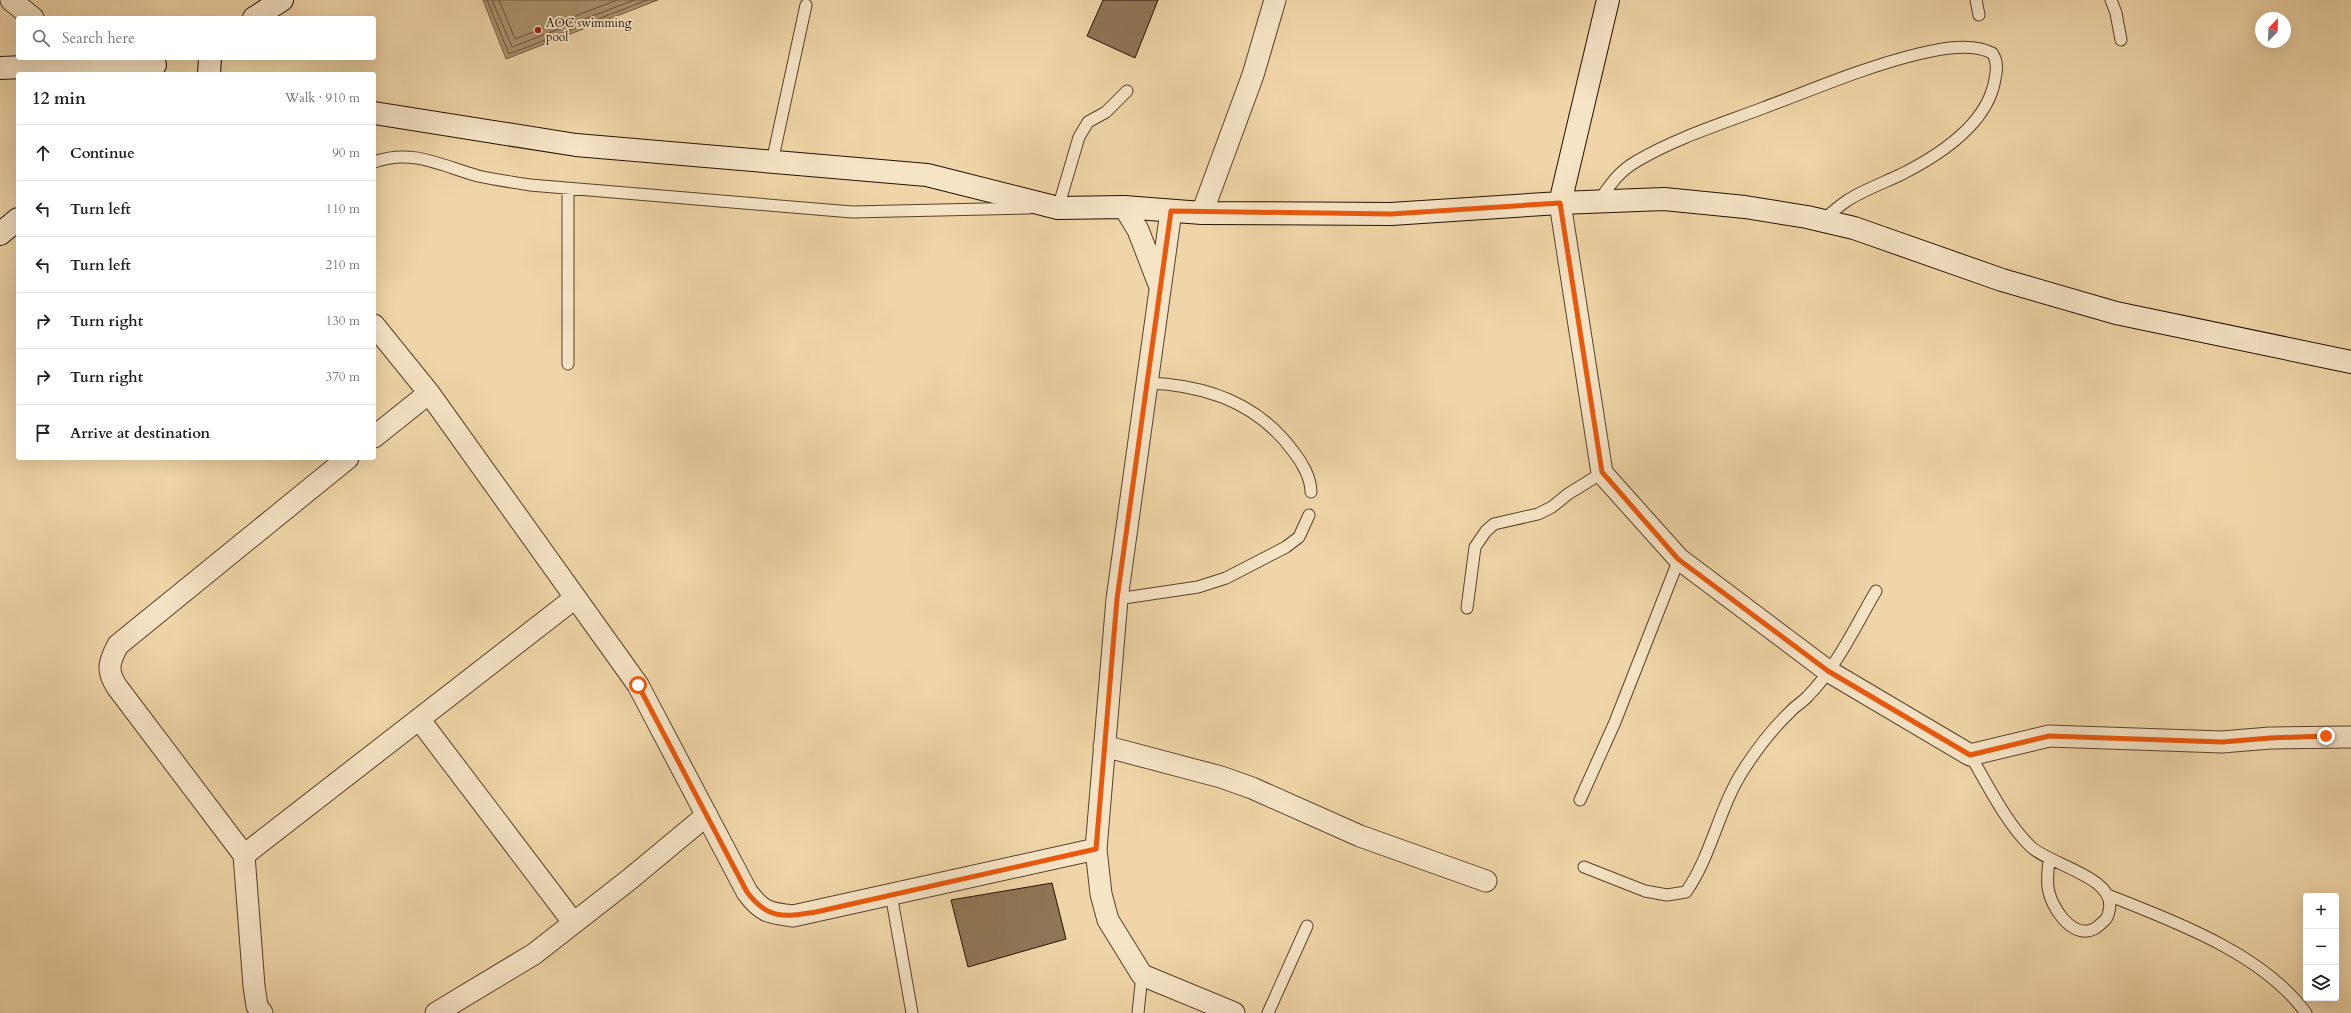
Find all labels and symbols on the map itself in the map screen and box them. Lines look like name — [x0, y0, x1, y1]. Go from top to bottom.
north arrow — [2255, 12, 2291, 48]
place label: AOC swimming pool — [546, 15, 632, 45]
marker: AOC swimming pool — [533, 25, 543, 35]
route start — [629, 676, 647, 694]
route end — [2317, 727, 2335, 745]

